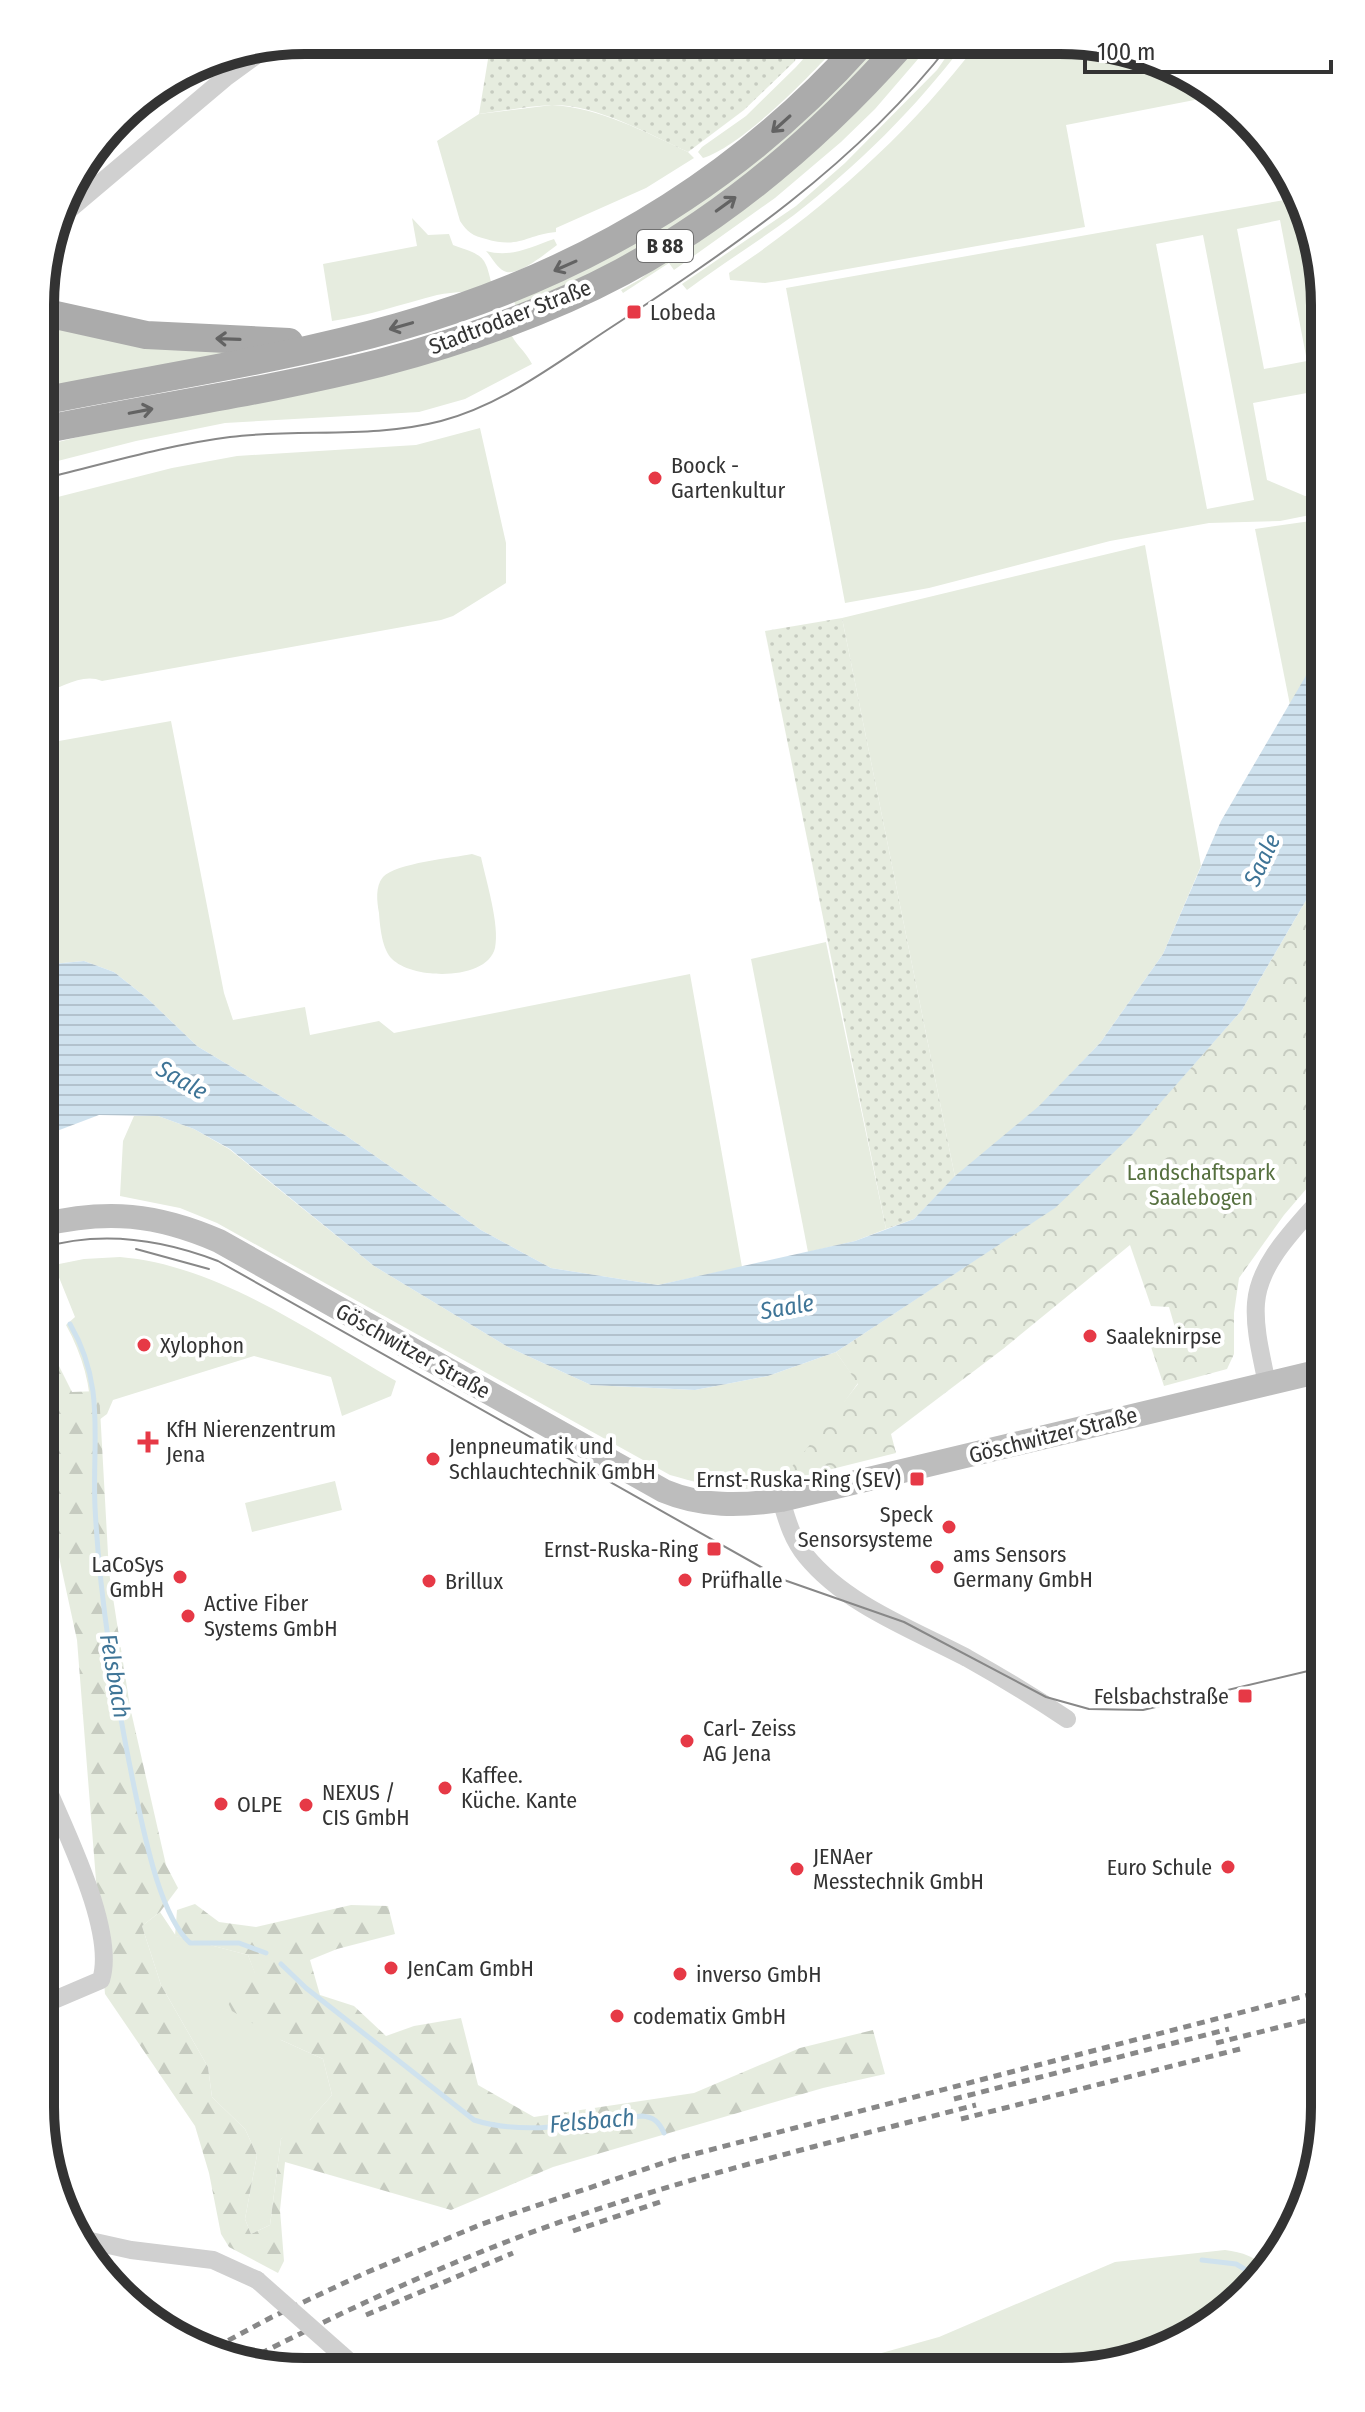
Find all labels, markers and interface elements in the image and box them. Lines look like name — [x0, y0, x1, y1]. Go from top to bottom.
scale bar — [1085, 24, 1331, 74]
text: 100 m — [1097, 38, 1155, 66]
one-way arrow — [772, 115, 792, 133]
one-way arrow — [715, 196, 736, 213]
road number: B 88 — [637, 230, 693, 262]
one-way arrow — [553, 260, 577, 275]
street label: Stadtrodaer Straße — [425, 274, 595, 360]
place label: Lobeda — [650, 299, 716, 326]
marker: Lobeda — [625, 303, 643, 321]
one-way arrow — [388, 319, 414, 334]
one-way arrow — [215, 332, 242, 347]
one-way arrow — [128, 403, 153, 418]
place label: Boock - Gartenkultur — [671, 452, 786, 504]
marker: Boock - Gartenkultur — [646, 469, 664, 487]
water label: Saale — [1237, 830, 1286, 891]
water label: Saale — [151, 1054, 212, 1106]
park label: Landschaftspark Saalebogen — [1127, 1159, 1276, 1211]
water label: Saale — [757, 1289, 816, 1326]
street label: Göschwitzer Straße — [331, 1297, 495, 1405]
place label: Saaleknirpse — [1106, 1323, 1222, 1350]
marker: Saaleknirpse — [1081, 1327, 1099, 1345]
place label: Xylophon — [160, 1332, 244, 1359]
marker: Xylophon — [135, 1336, 153, 1354]
street label: Göschwitzer Straße — [966, 1401, 1140, 1469]
place label: KfH Nierenzentrum Jena — [166, 1416, 336, 1468]
marker: KfH Nierenzentrum Jena — [137, 1431, 159, 1453]
place label: Jenpneumatik und Schlauchtechnik GmbH — [449, 1433, 656, 1485]
marker: Jenpneumatik und Schlauchtechnik GmbH — [424, 1450, 442, 1468]
place label: Ernst-Ruska-Ring (SEV) — [696, 1466, 901, 1493]
marker: Ernst-Ruska-Ring (SEV) — [908, 1470, 926, 1488]
place label: Speck Sensorsysteme — [798, 1501, 934, 1553]
marker: Speck Sensorsysteme — [940, 1518, 958, 1536]
place label: Ernst-Ruska-Ring — [544, 1536, 699, 1563]
marker: Ernst-Ruska-Ring — [705, 1540, 723, 1558]
place label: ams Sensors Germany GmbH — [953, 1541, 1093, 1593]
place label: LaCoSys GmbH — [92, 1551, 164, 1603]
marker: ams Sensors Germany GmbH — [928, 1558, 946, 1576]
place label: Prüfhalle — [701, 1567, 783, 1594]
marker: LaCoSys GmbH — [171, 1568, 189, 1586]
place label: Brillux — [445, 1568, 503, 1595]
marker: Prüfhalle — [676, 1571, 694, 1589]
marker: Brillux — [420, 1572, 438, 1590]
place label: Active Fiber Systems GmbH — [204, 1590, 338, 1642]
marker: Active Fiber Systems GmbH — [179, 1607, 197, 1625]
water label: Felsbach — [94, 1632, 136, 1720]
place label: Felsbachstraße — [1094, 1683, 1229, 1710]
marker: Felsbachstraße — [1236, 1687, 1254, 1705]
place label: Carl- Zeiss AG Jena — [703, 1715, 796, 1767]
marker: Carl- Zeiss AG Jena — [678, 1732, 696, 1750]
place label: Kaffee. Küche. Kante — [461, 1762, 577, 1814]
place label: NEXUS / CIS GmbH — [322, 1779, 410, 1831]
marker: Kaffee. Küche. Kante — [436, 1779, 454, 1797]
place label: OLPE — [237, 1791, 282, 1818]
marker: OLPE — [212, 1795, 230, 1813]
marker: NEXUS / CIS GmbH — [297, 1796, 315, 1814]
place label: JENAer Messtechnik GmbH — [813, 1843, 984, 1895]
place label: Euro Schule — [1107, 1854, 1212, 1881]
marker: Euro Schule — [1219, 1858, 1237, 1876]
marker: JENAer Messtechnik GmbH — [788, 1860, 806, 1878]
place label: JenCam GmbH — [407, 1955, 534, 1982]
marker: JenCam GmbH — [382, 1959, 400, 1977]
place label: inverso GmbH — [696, 1961, 822, 1988]
marker: inverso GmbH — [671, 1965, 689, 1983]
place label: codematix GmbH — [633, 2003, 786, 2030]
marker: codematix GmbH — [608, 2007, 626, 2025]
water label: Felsbach — [548, 2103, 636, 2139]

